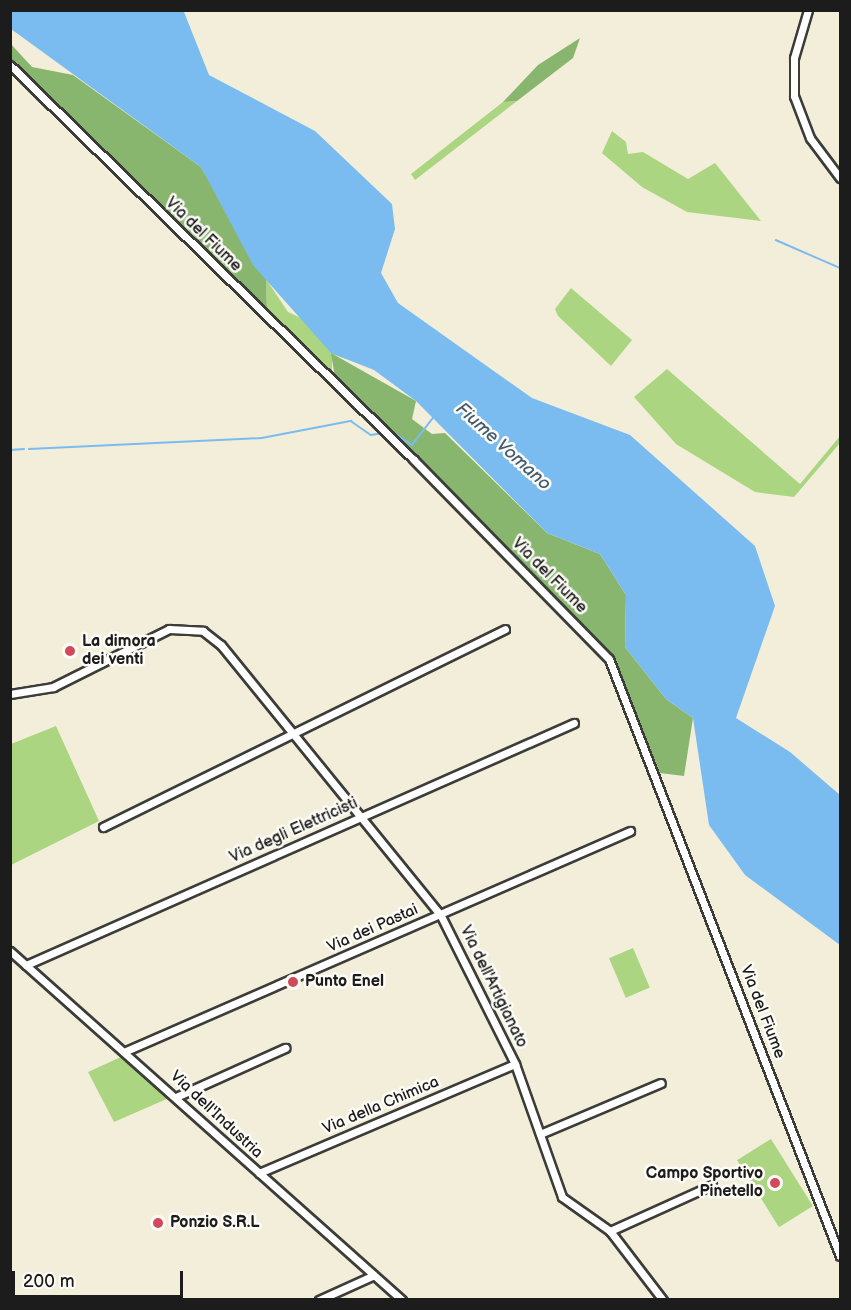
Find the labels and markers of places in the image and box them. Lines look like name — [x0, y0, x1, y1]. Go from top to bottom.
place label: La dimora dei venti — [82, 632, 156, 670]
marker: La dimora dei venti — [63, 644, 77, 658]
place label: Punto Enel — [305, 972, 384, 992]
marker: Punto Enel — [286, 975, 300, 989]
place label: Campo Sportivo Pinetello — [646, 1164, 763, 1202]
marker: Campo Sportivo Pinetello — [768, 1176, 782, 1190]
place label: Ponzio S.R.L — [170, 1213, 259, 1233]
marker: Ponzio S.R.L — [151, 1216, 165, 1230]

